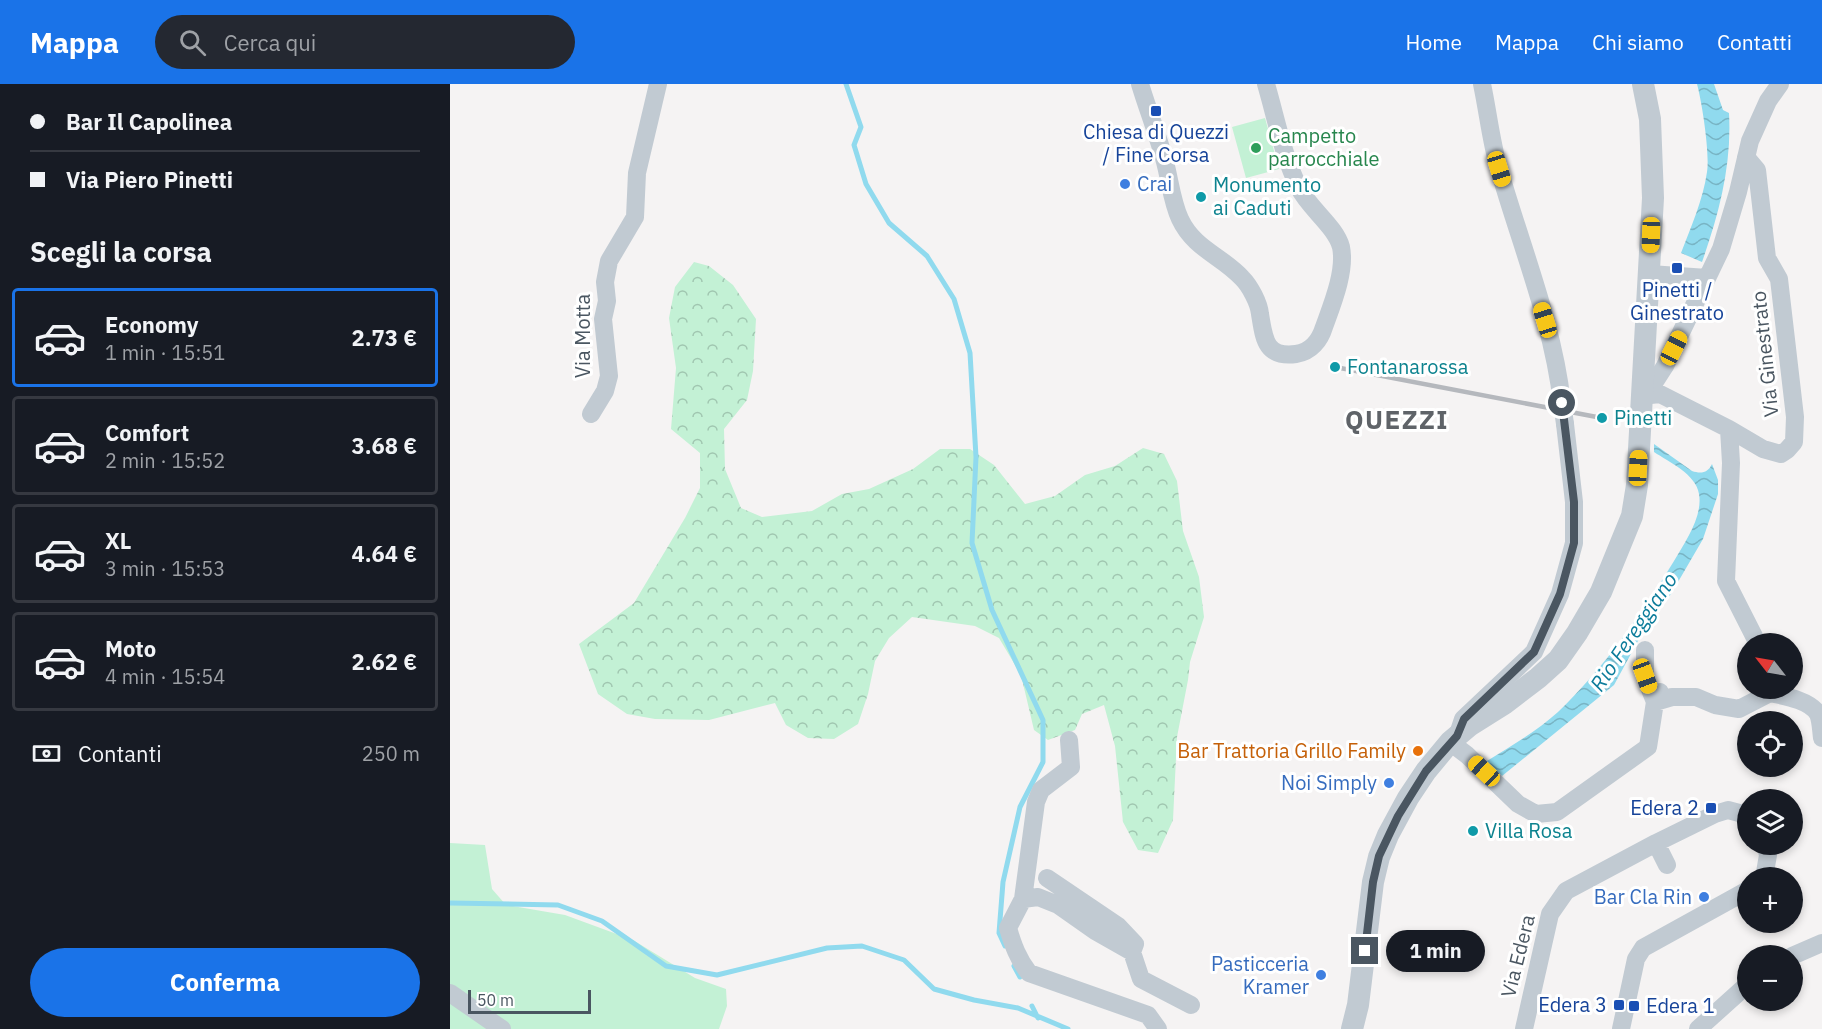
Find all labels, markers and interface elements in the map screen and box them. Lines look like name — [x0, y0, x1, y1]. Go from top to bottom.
search box — [155, 15, 575, 69]
text: Mappa — [30, 24, 119, 61]
icon: search — [176, 26, 209, 59]
text: Cerca qui — [224, 28, 316, 57]
text: Home — [1406, 28, 1462, 56]
text: Mappa — [1495, 28, 1559, 56]
text: Chi siamo — [1592, 28, 1684, 56]
text: Contatti — [1717, 28, 1792, 56]
marker: Chiesa di Quezzi / Fine Corsa — [1149, 104, 1163, 118]
text: Bar Il Capolinea — [66, 107, 232, 136]
place label: Chiesa di Quezzi / Fine Corsa — [1083, 118, 1229, 168]
place label: Campetto parrocchiale — [1268, 122, 1380, 172]
marker: Campetto parrocchiale — [1249, 141, 1263, 155]
car — [1485, 149, 1513, 189]
text: Via Piero Pinetti — [66, 165, 233, 194]
place label: Crai — [1137, 170, 1172, 197]
place label: Monumento ai Caduti — [1213, 171, 1321, 221]
marker: Crai — [1118, 177, 1132, 191]
marker: Monumento ai Caduti — [1194, 190, 1208, 204]
car — [1641, 217, 1661, 253]
text: Scegli la corsa — [30, 234, 212, 269]
marker: Pinetti / Ginestrato — [1670, 261, 1684, 275]
place label: Pinetti / Ginestrato — [1630, 276, 1724, 326]
street label: Via Ginestrato — [1744, 290, 1785, 418]
street label: Via Motta — [569, 293, 596, 378]
car — [1531, 300, 1559, 340]
text: Economy — [105, 310, 199, 339]
icon: car — [33, 311, 87, 365]
text: 2.73 € — [352, 323, 417, 352]
car — [1658, 328, 1690, 368]
text: 1 min · 15:51 — [105, 339, 225, 366]
place label: Fontanarossa — [1347, 353, 1469, 380]
marker: Fontanarossa — [1328, 360, 1342, 374]
route start — [1548, 389, 1575, 416]
district label: QUEZZI — [1345, 402, 1449, 436]
place label: Pinetti — [1614, 404, 1672, 431]
marker: Pinetti — [1595, 411, 1609, 425]
text: Comfort — [105, 418, 189, 447]
icon: car — [33, 419, 87, 473]
text: 3.68 € — [352, 431, 417, 460]
text: 2 min · 15:52 — [105, 447, 225, 474]
car — [1628, 450, 1648, 486]
text: XL — [105, 526, 131, 555]
icon: car — [33, 527, 87, 581]
text: 4.64 € — [352, 539, 417, 568]
text: 3 min · 15:53 — [105, 555, 225, 582]
water label: Rio Fereggiano — [1583, 567, 1683, 696]
north arrow — [1737, 633, 1803, 699]
map controls — [1737, 633, 1803, 1011]
text: Moto — [105, 634, 156, 663]
icon: car — [33, 635, 87, 689]
text: 2.62 € — [352, 647, 417, 676]
car — [1630, 656, 1660, 696]
text: 4 min · 15:54 — [105, 663, 225, 690]
button: locate — [1737, 711, 1803, 777]
icon: cash — [30, 737, 63, 770]
place label: Bar Trattoria Grillo Family — [1177, 737, 1406, 764]
text: Contanti — [78, 739, 162, 768]
text: 250 m — [362, 740, 420, 767]
marker: Bar Trattoria Grillo Family — [1411, 744, 1425, 758]
car — [1465, 752, 1503, 790]
place label: Noi Simply — [1281, 769, 1377, 796]
marker: Noi Simply — [1382, 776, 1396, 790]
button: layers — [1737, 789, 1803, 855]
place label: Edera 2 — [1630, 794, 1699, 821]
marker: Edera 2 — [1704, 801, 1718, 815]
place label: Villa Rosa — [1485, 817, 1573, 844]
marker: Villa Rosa — [1466, 824, 1480, 838]
button: + — [1737, 867, 1803, 933]
place label: Bar Cla Rin — [1594, 883, 1692, 910]
marker: Bar Cla Rin — [1697, 890, 1711, 904]
street label: Via Edera — [1494, 911, 1541, 1000]
callout: 1 min — [1386, 930, 1485, 972]
route end — [1351, 937, 1378, 964]
text: 1 min — [1409, 937, 1462, 964]
button: − — [1737, 945, 1803, 1011]
button: Conferma — [30, 948, 420, 1017]
place label: Pasticceria Kramer — [1211, 950, 1309, 1000]
marker: Pasticceria Kramer — [1314, 968, 1328, 982]
scale bar — [468, 987, 591, 1014]
text: 50 m — [477, 990, 514, 1010]
place label: Edera 3 — [1538, 991, 1607, 1018]
place label: Edera 1 — [1646, 992, 1715, 1019]
marker: Edera 3 — [1612, 998, 1626, 1012]
marker: Edera 1 — [1627, 999, 1641, 1013]

